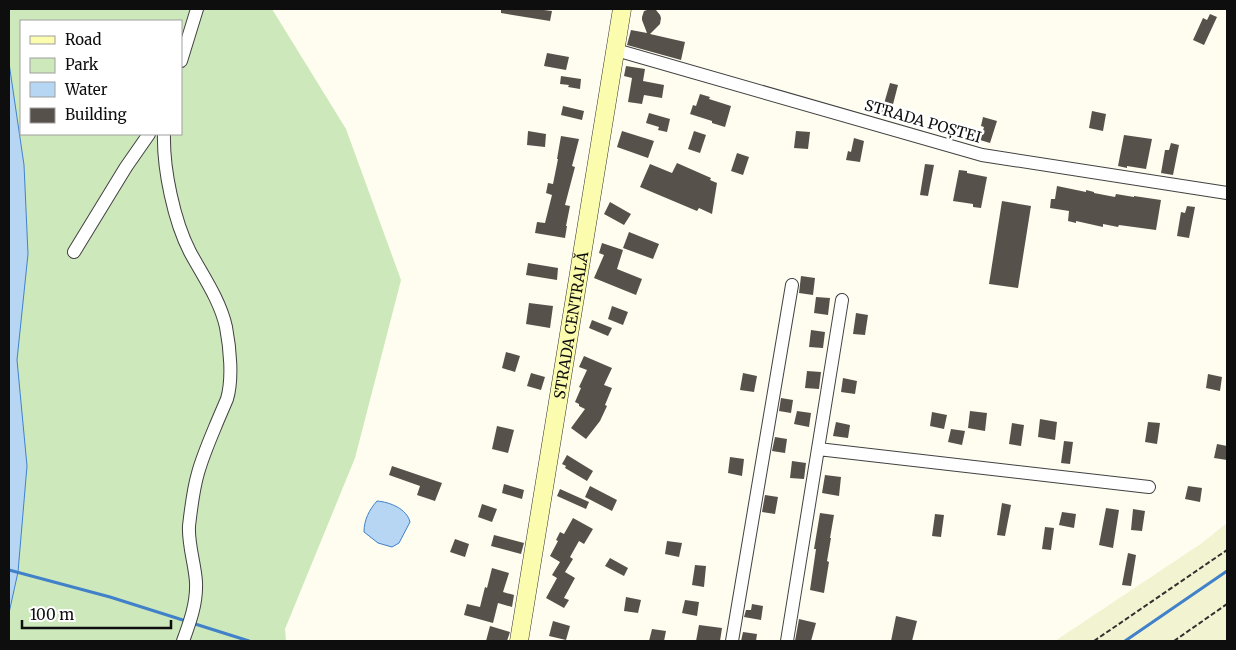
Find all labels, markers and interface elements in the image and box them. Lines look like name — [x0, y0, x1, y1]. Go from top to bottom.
legend — [20, 20, 182, 135]
text: Road — [65, 30, 101, 49]
text: Park — [65, 55, 99, 74]
text: Water — [64, 80, 108, 99]
street label: STRADA POȘTEI — [862, 95, 984, 148]
text: Building — [65, 105, 127, 124]
street label: STRADA CENTRALĂ — [549, 249, 592, 400]
scale bar — [22, 598, 171, 630]
text: 100 m — [30, 605, 74, 624]

